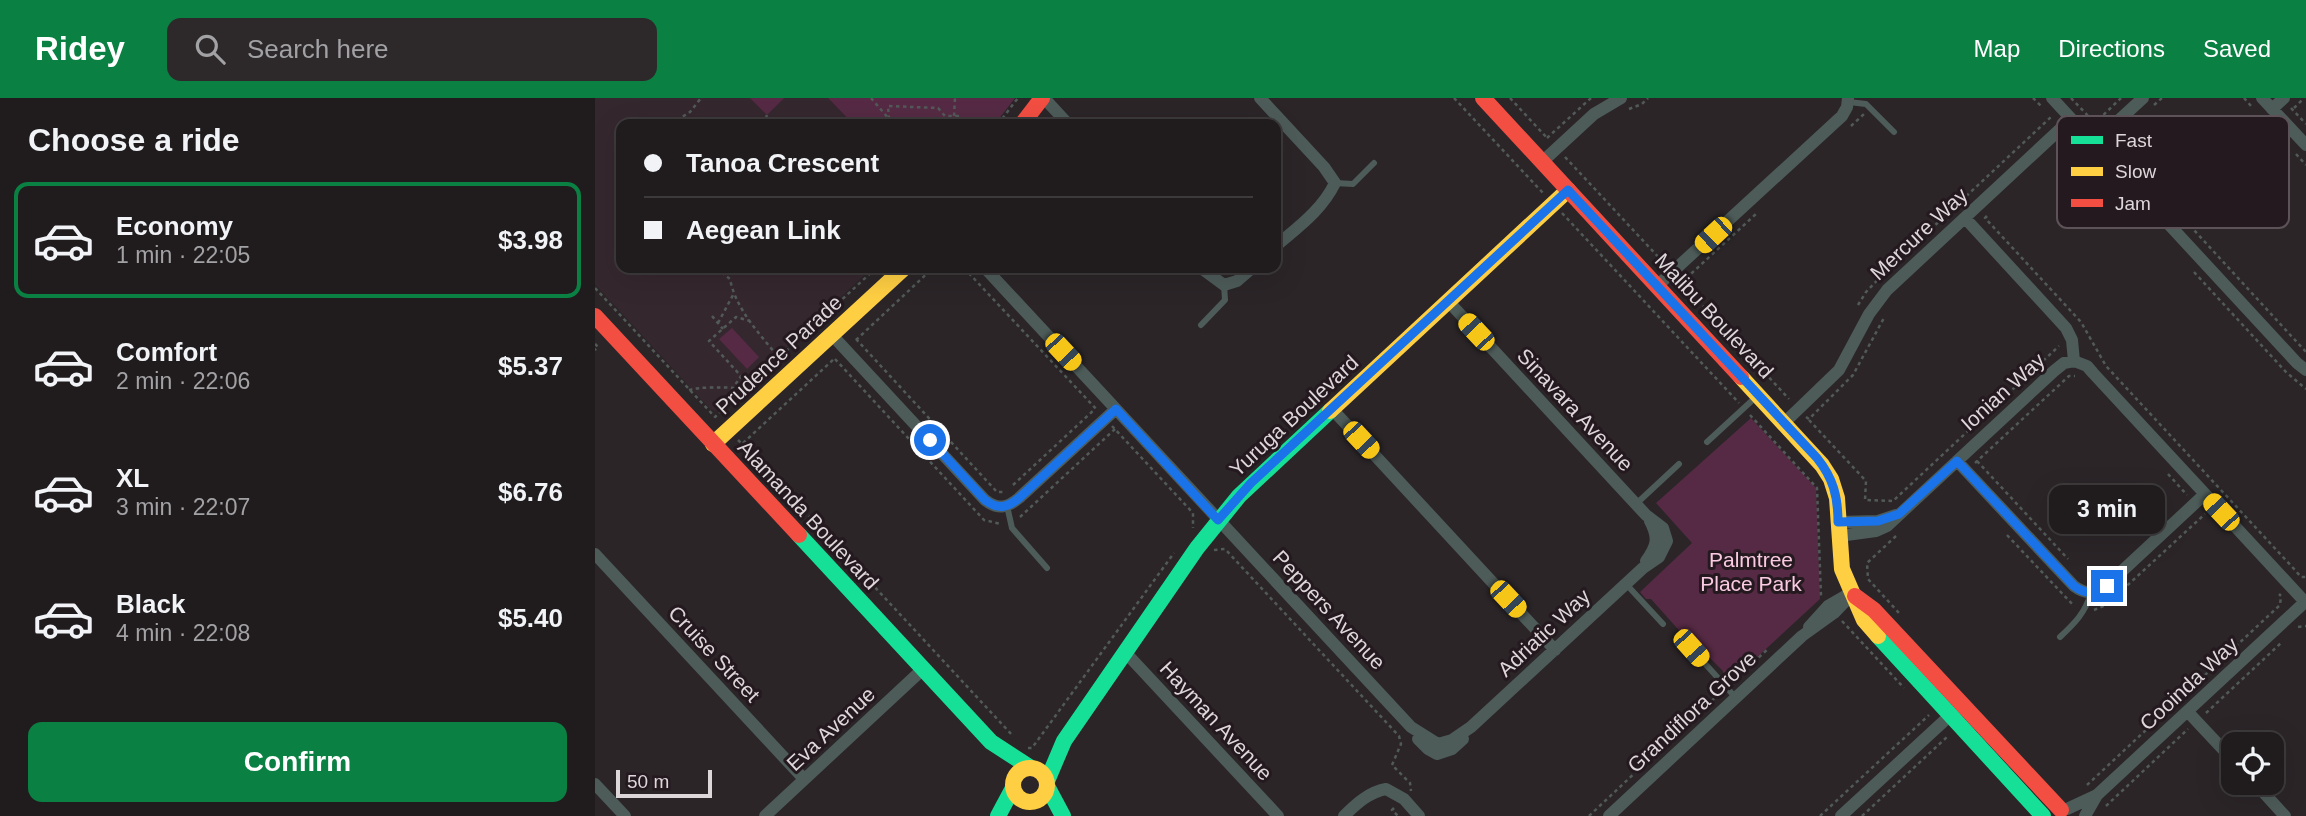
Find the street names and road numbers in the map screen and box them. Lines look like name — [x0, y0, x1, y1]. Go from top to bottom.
street label: Mercure Way — [1865, 183, 1972, 284]
street label: Malibu Boulevard — [1651, 248, 1778, 383]
street label: Prudence Parade — [711, 290, 846, 419]
street label: Sinavara Avenue — [1513, 344, 1638, 475]
street label: Ionian Way — [1956, 348, 2049, 435]
street label: Yuruga Boulevard — [1225, 350, 1363, 481]
street label: Alamanda Boulevard — [733, 436, 883, 594]
street label: Peppers Avenue — [1269, 546, 1390, 674]
street label: Adriatic Way — [1493, 584, 1595, 681]
street label: Cruise Street — [664, 601, 765, 706]
street label: Cooinda Way — [2135, 632, 2243, 735]
street label: Grandiflora Grove — [1623, 646, 1761, 777]
street label: Hayman Avenue — [1156, 657, 1277, 785]
street label: Eva Avenue — [782, 682, 879, 775]

